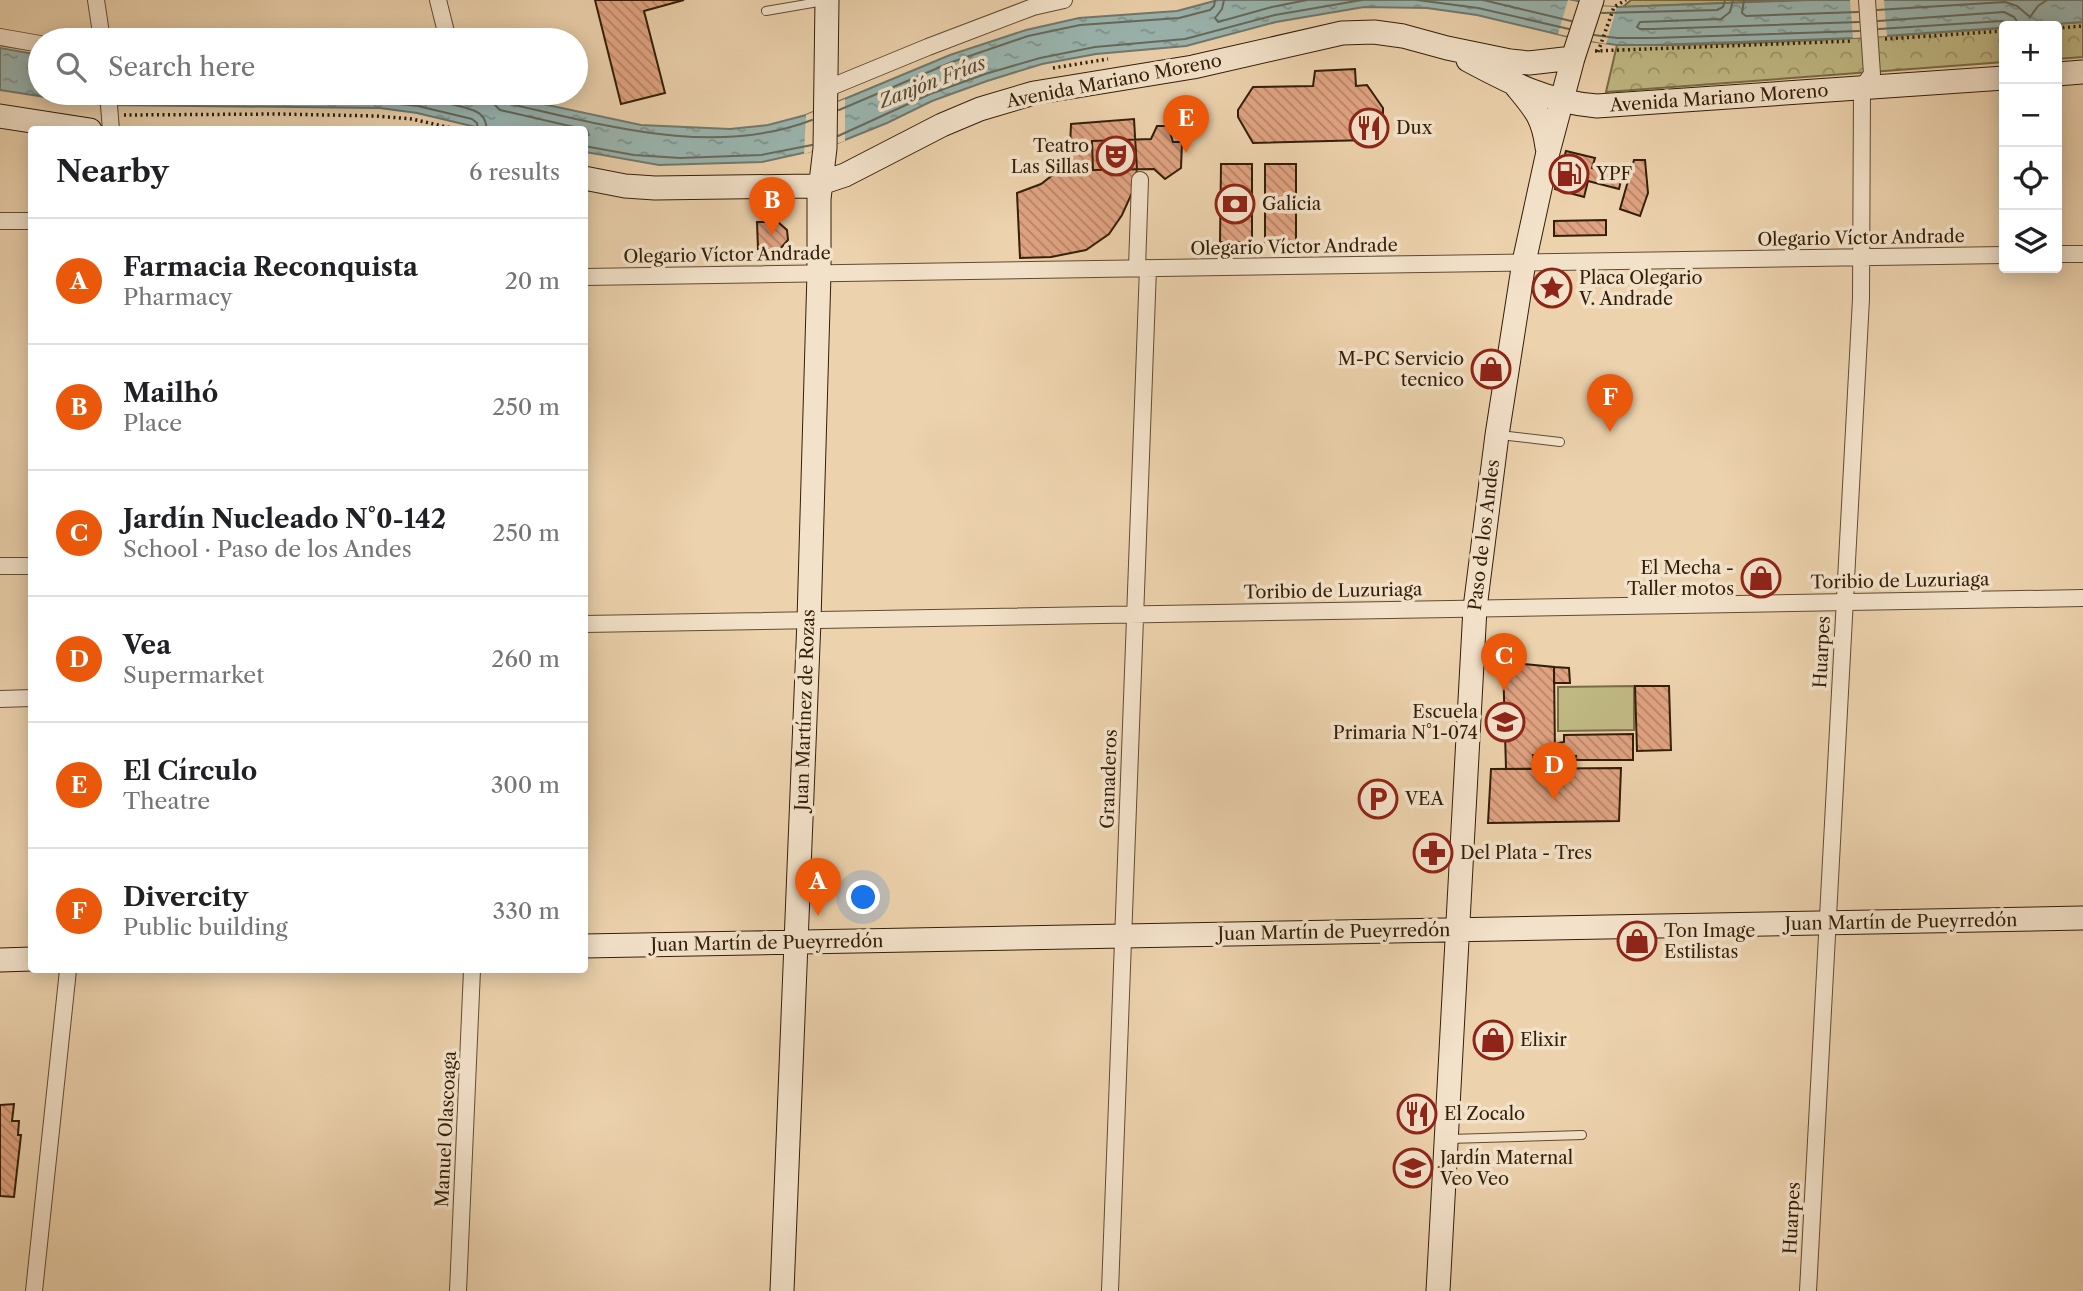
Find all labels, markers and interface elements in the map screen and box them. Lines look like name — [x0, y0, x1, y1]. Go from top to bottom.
map controls — [1999, 21, 2062, 273]
button: + — [1999, 21, 2062, 84]
search box — [28, 28, 588, 105]
icon: search — [52, 48, 90, 86]
street label: Avenida Mariano Moreno — [1003, 49, 1224, 113]
text: Search here — [108, 51, 255, 83]
water label: Zanjón Frías — [874, 51, 990, 113]
street label: Avenida Mariano Moreno — [1608, 79, 1829, 117]
button: − — [1999, 84, 2062, 147]
pin: E — [1163, 95, 1209, 153]
restaurant icon: Dux — [1348, 107, 1390, 149]
place label: Dux — [1396, 117, 1433, 139]
place label: Teatro Las Sillas — [1011, 135, 1089, 178]
theatre icon: Teatro Las Sillas — [1095, 135, 1137, 177]
button: locate — [1999, 147, 2062, 210]
text: Nearby — [56, 153, 169, 190]
fuel station icon: YPF — [1548, 153, 1590, 195]
text: 6 results — [469, 158, 560, 186]
place label: YPF — [1595, 163, 1632, 185]
pin: B — [749, 177, 795, 235]
bank icon: Galicia — [1214, 183, 1256, 225]
place label: Galicia — [1262, 193, 1322, 215]
button: layers — [1999, 210, 2062, 273]
street label: Olegario Víctor Andrade — [1757, 225, 1965, 251]
street label: Olegario Víctor Andrade — [1190, 234, 1398, 260]
street label: Olegario Víctor Andrade — [623, 242, 831, 268]
text: Farmacia Reconquista — [123, 251, 418, 283]
text: A — [70, 267, 88, 295]
text: 20 m — [505, 267, 560, 295]
place icon: Placa Olegario V. Andrade — [1531, 267, 1573, 309]
place label: Placa Olegario V. Andrade — [1578, 267, 1703, 310]
text: Pharmacy — [123, 283, 233, 311]
place label: M-PC Servicio tecnico — [1338, 348, 1464, 391]
shop icon: M-PC Servicio tecnico — [1470, 348, 1512, 390]
pin: F — [1587, 374, 1633, 432]
text: Mailhó — [123, 377, 218, 409]
text: B — [70, 393, 88, 421]
text: 250 m — [492, 393, 560, 421]
text: Place — [123, 409, 182, 437]
street label: Paso de los Andes — [1464, 458, 1504, 612]
text: Jardín Nucleado N°0-142 — [123, 503, 446, 535]
text: C — [70, 519, 88, 547]
text: 250 m — [492, 519, 560, 547]
text: School · Paso de los Andes — [123, 535, 412, 563]
place label: El Mecha - Taller motos — [1627, 557, 1734, 600]
shop icon: El Mecha - Taller motos — [1740, 557, 1782, 599]
street label: Toribio de Luzuriaga — [1811, 568, 1990, 594]
street label: Toribio de Luzuriaga — [1244, 578, 1423, 604]
street label: Juan Martínez de Rozas — [790, 609, 820, 814]
street label: Huarpes — [1809, 615, 1835, 689]
text: Vea — [123, 629, 171, 661]
pin: C — [1481, 633, 1527, 691]
text: D — [69, 645, 89, 673]
text: 260 m — [491, 645, 560, 673]
text: Supermarket — [123, 661, 264, 689]
place label: Escuela Primaria N°1-074 — [1333, 701, 1478, 744]
school or university icon: Escuela Primaria N°1-074 — [1484, 701, 1526, 743]
street label: Granaderos — [1096, 729, 1122, 829]
pin: D — [1531, 742, 1577, 800]
text: El Círculo — [123, 755, 257, 787]
text: E — [71, 771, 87, 799]
text: 300 m — [491, 771, 560, 799]
parking icon: VEA — [1357, 778, 1399, 820]
text: Theatre — [123, 787, 210, 815]
place label: VEA — [1404, 788, 1444, 810]
pharmacy icon: Del Plata - Tres — [1412, 832, 1454, 874]
place label: Del Plata - Tres — [1460, 842, 1592, 864]
pin: A — [795, 858, 841, 916]
your location — [846, 880, 880, 914]
text: Divercity — [123, 881, 248, 913]
text: F — [71, 897, 87, 925]
text: 330 m — [493, 897, 560, 925]
street label: Juan Martín de Pueyrredón — [1781, 909, 2018, 935]
text: Public building — [123, 913, 288, 941]
street label: Juan Martín de Pueyrredón — [1214, 919, 1451, 945]
shop icon: Ton Image Estilistas — [1616, 920, 1658, 962]
place label: Ton Image Estilistas — [1664, 920, 1755, 963]
street label: Juan Martín de Pueyrredón — [647, 930, 884, 956]
shop icon: Elixir — [1472, 1019, 1514, 1061]
place label: Elixir — [1520, 1029, 1567, 1051]
street label: Manuel Olascoaga — [431, 1050, 461, 1208]
restaurant icon: El Zocalo — [1396, 1093, 1438, 1135]
place label: El Zocalo — [1444, 1103, 1525, 1125]
school or university icon: Jardín Maternal Veo Veo — [1392, 1147, 1434, 1189]
place label: Jardín Maternal Veo Veo — [1437, 1147, 1573, 1190]
street label: Huarpes — [1779, 1181, 1805, 1255]

